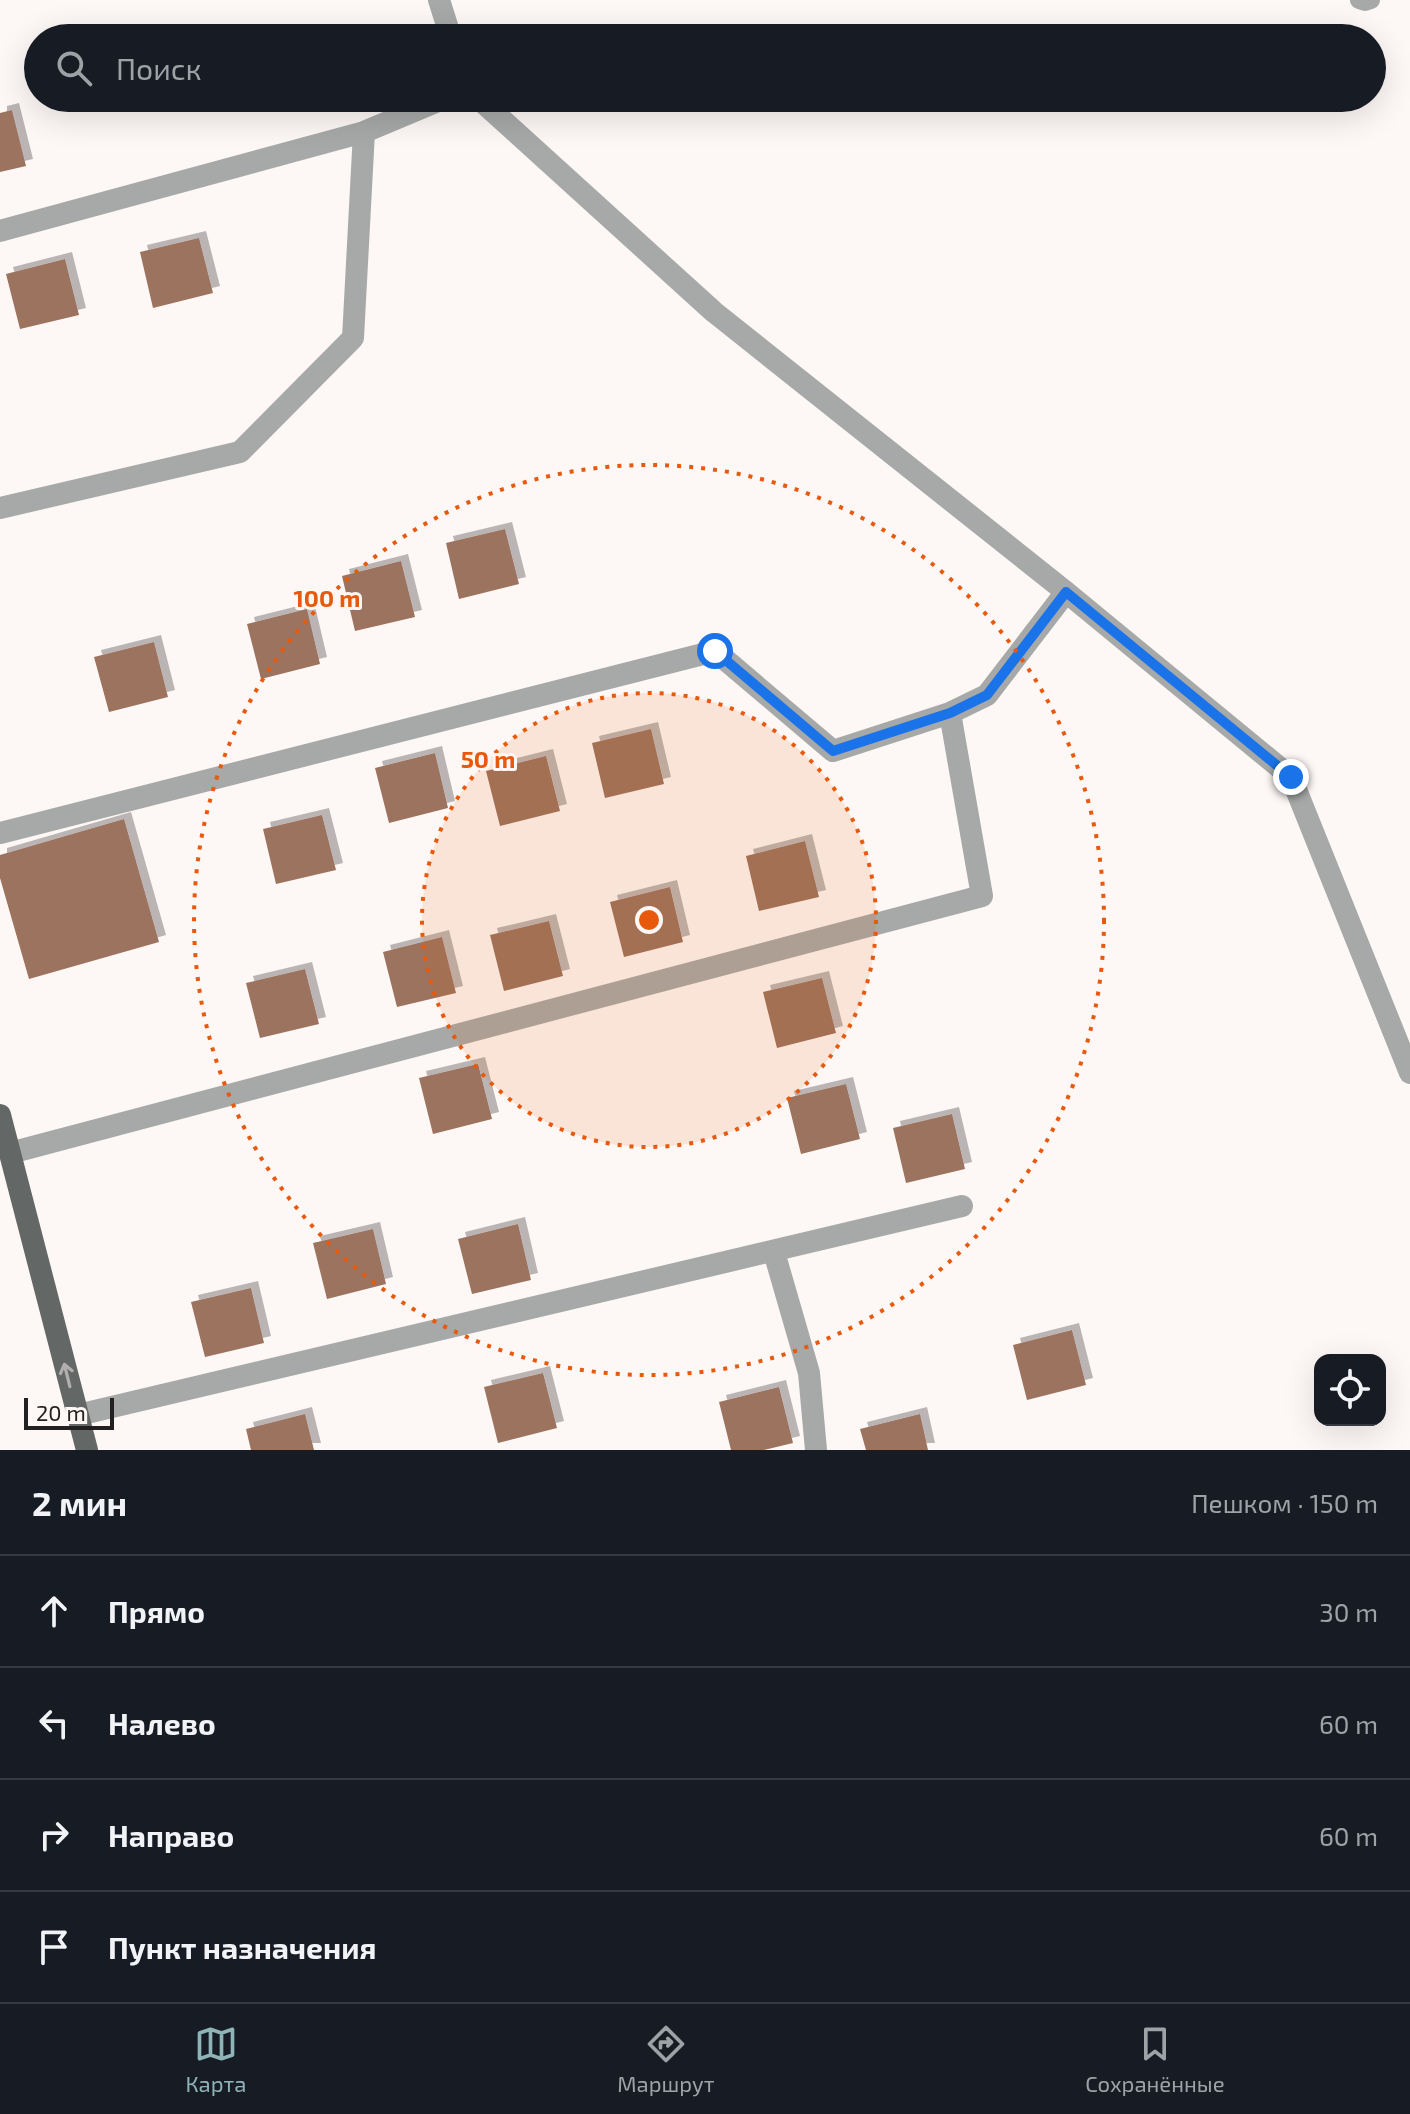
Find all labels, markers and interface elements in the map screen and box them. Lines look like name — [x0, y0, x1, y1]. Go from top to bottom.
search box — [24, 24, 1386, 112]
icon: search — [52, 46, 96, 90]
text: Поиск — [116, 50, 202, 86]
text: 100 m — [294, 583, 360, 612]
route start — [697, 633, 733, 669]
text: 50 m — [461, 744, 515, 773]
route end — [1273, 759, 1309, 795]
centre of rings — [635, 906, 663, 934]
map controls — [1314, 1354, 1386, 1426]
button: locate — [1314, 1354, 1386, 1426]
one-way arrow — [58, 1362, 73, 1388]
scale bar — [24, 1394, 114, 1430]
text: 20 m — [36, 1399, 86, 1425]
text: 2 мин — [32, 1482, 127, 1523]
text: Пешком · 150 m — [1191, 1487, 1378, 1518]
icon: ahead — [32, 1589, 76, 1633]
text: Прямо — [108, 1593, 205, 1629]
text: 30 m — [1319, 1596, 1378, 1627]
icon: left — [32, 1701, 76, 1745]
text: Налево — [108, 1705, 216, 1741]
text: 60 m — [1319, 1708, 1378, 1739]
icon: right — [32, 1813, 76, 1857]
text: Направо — [108, 1817, 234, 1853]
text: 60 m — [1319, 1820, 1378, 1851]
icon: arrive — [32, 1925, 76, 1969]
text: Пункт назначения — [108, 1929, 376, 1965]
tab: Карта — [185, 2022, 246, 2096]
tab: Маршрут — [617, 2022, 714, 2096]
tab: Сохранённые — [1085, 2022, 1225, 2096]

